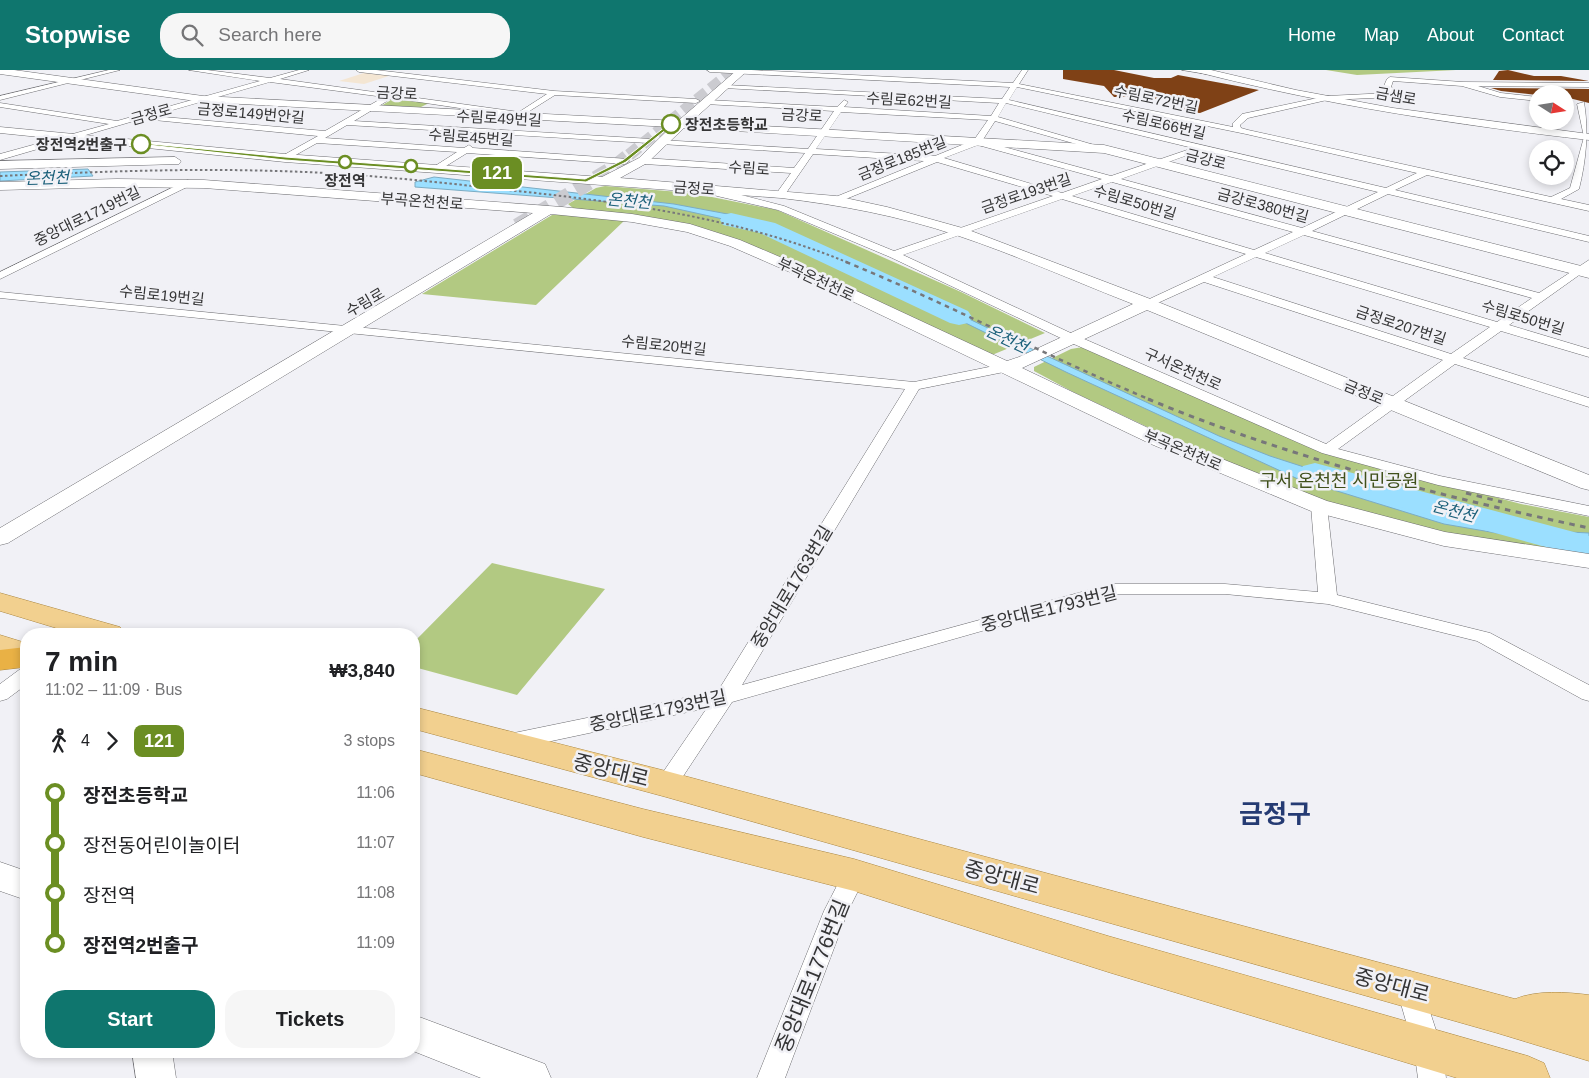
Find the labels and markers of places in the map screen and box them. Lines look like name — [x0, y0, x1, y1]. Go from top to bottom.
marker: 장전초등학교 — [661, 114, 681, 134]
place label: 장전초등학교 — [685, 116, 768, 133]
marker: 장전역2번출구 — [131, 134, 151, 154]
place label: 장전역2번출구 — [36, 136, 127, 153]
marker: 장전역 — [338, 155, 352, 169]
unlabelled marker — [404, 159, 418, 173]
place label: 장전역 — [324, 172, 366, 189]

